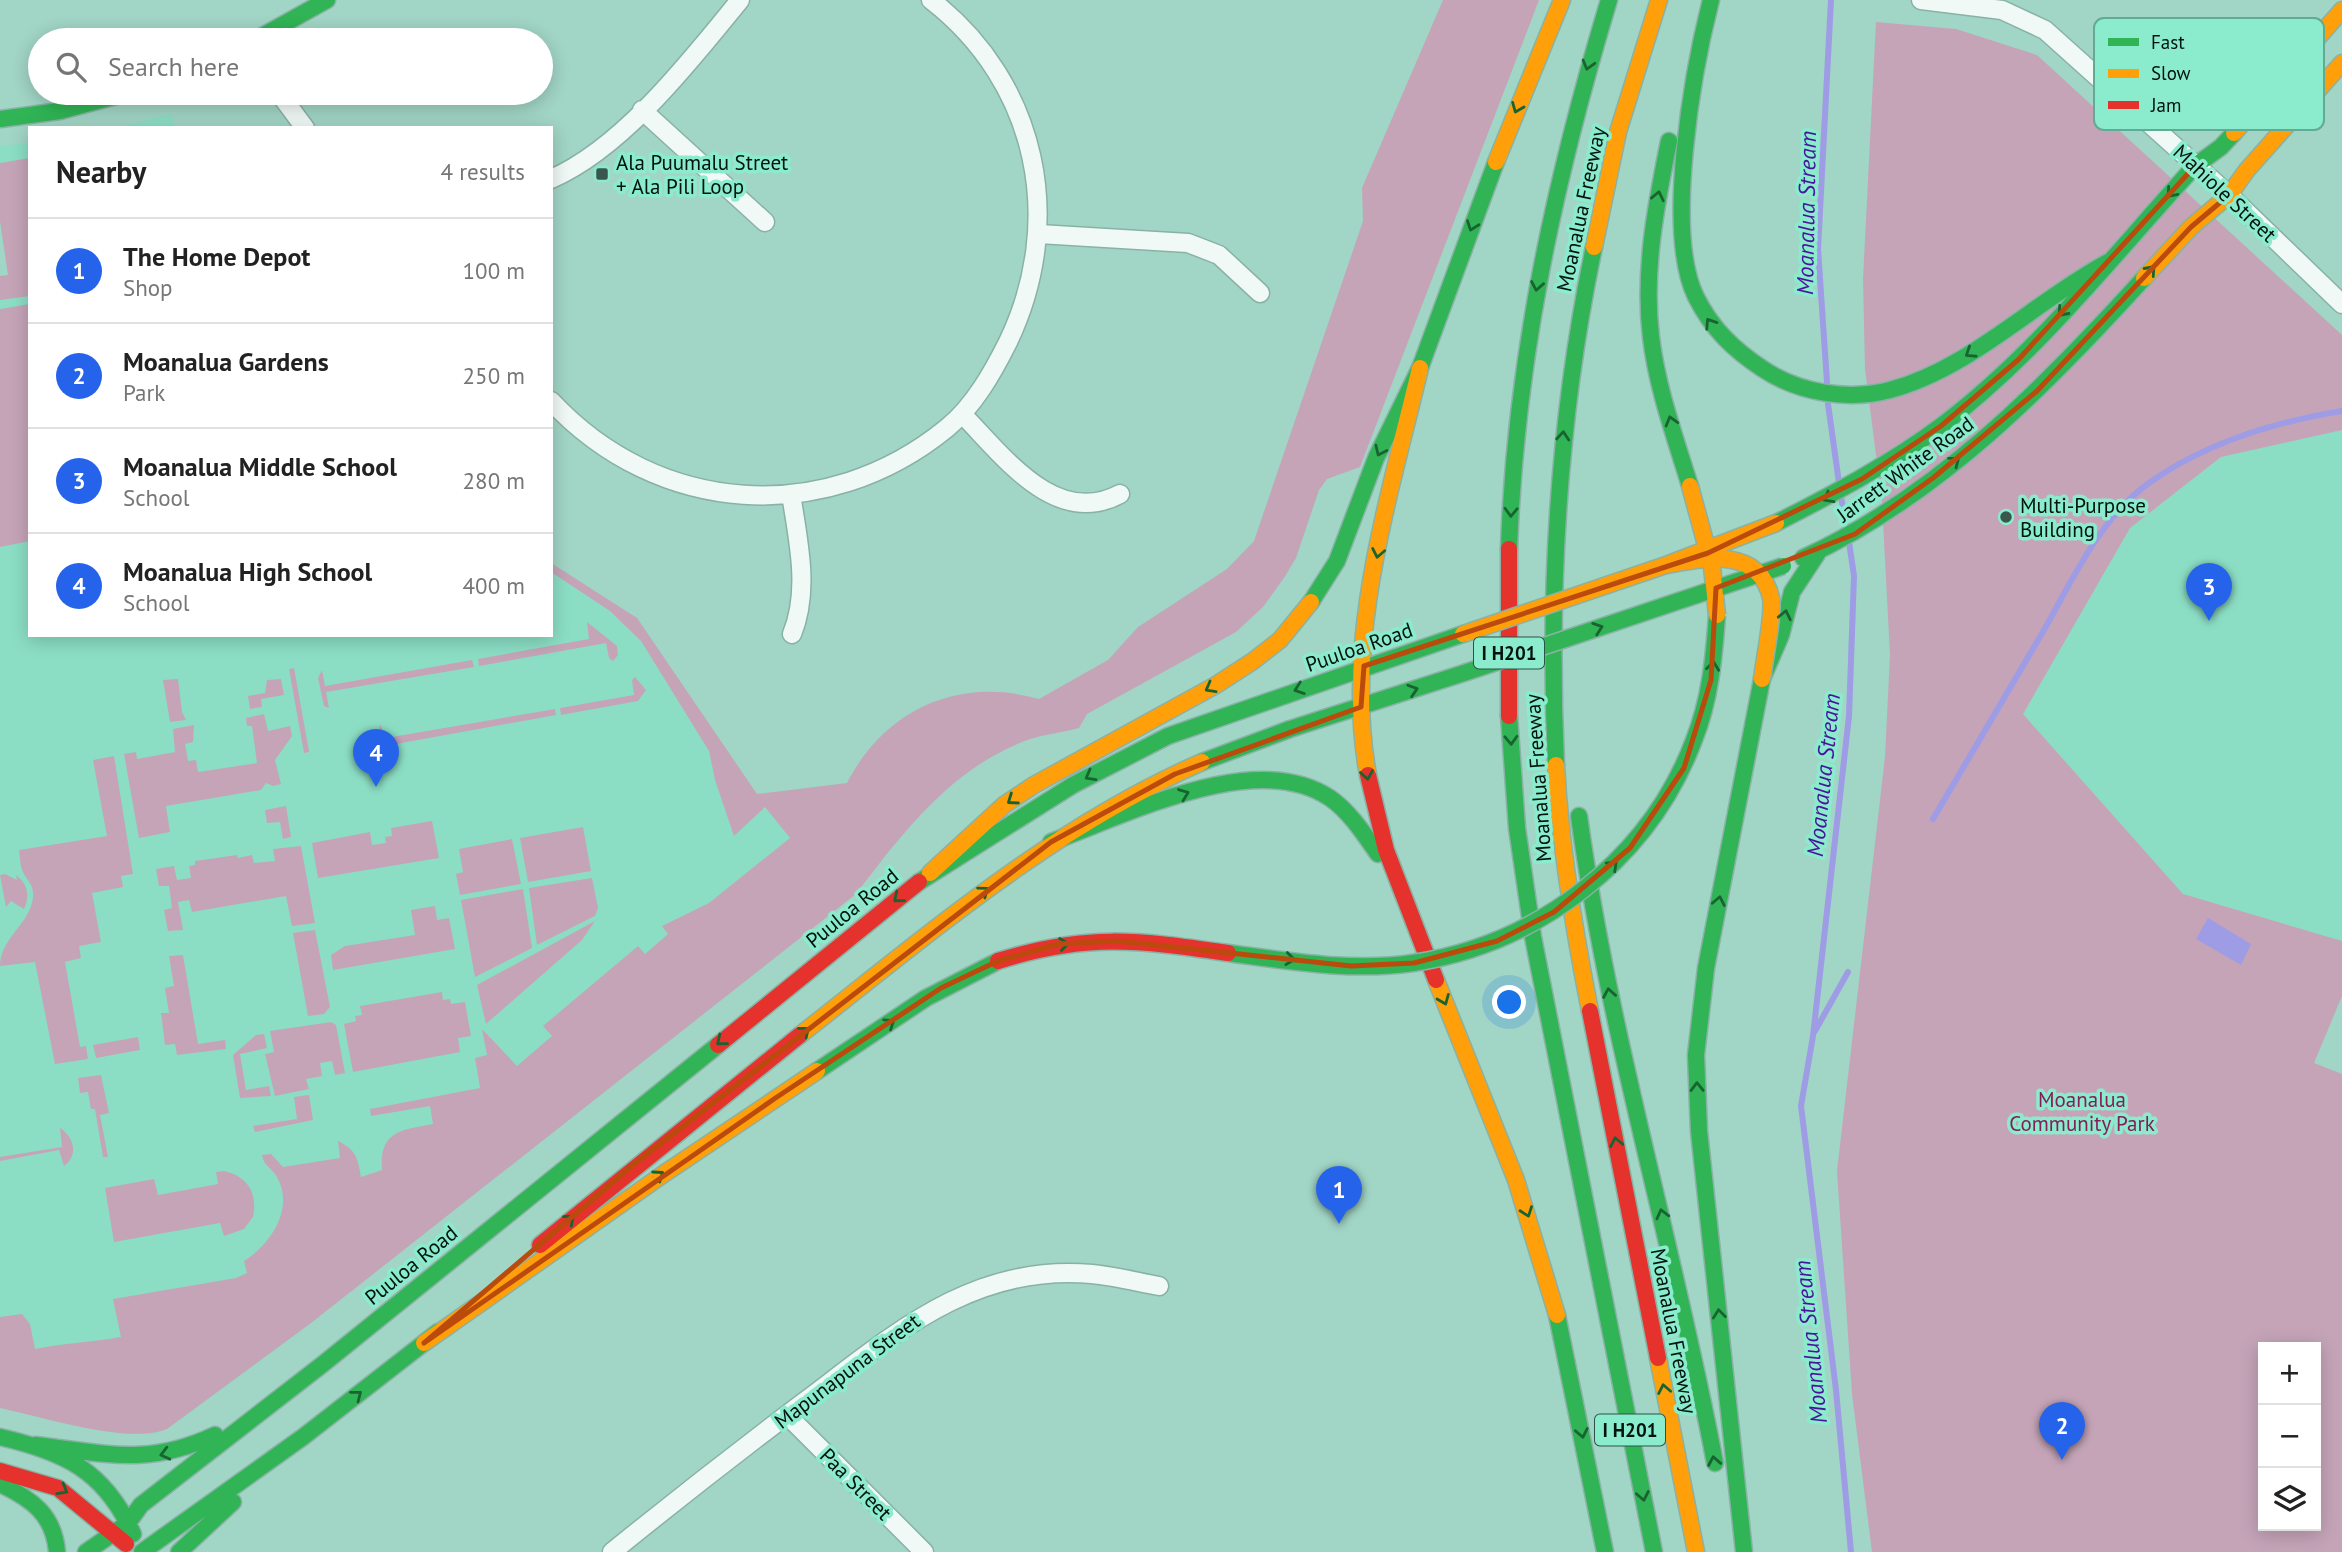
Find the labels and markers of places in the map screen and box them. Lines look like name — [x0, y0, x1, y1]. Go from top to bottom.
place label: Ala Puumalu Street + Ala Pili Loop — [616, 149, 788, 200]
marker: Ala Puumalu Street + Ala Pili Loop — [594, 166, 610, 182]
place label: Multi-Purpose Building — [2020, 492, 2146, 543]
marker: Multi-Purpose Building — [1998, 509, 2014, 525]
pin: 3 — [2186, 563, 2232, 621]
pin: 4 — [353, 729, 399, 787]
pin: 1 — [1316, 1166, 1362, 1224]
pin: 2 — [2039, 1402, 2085, 1460]

